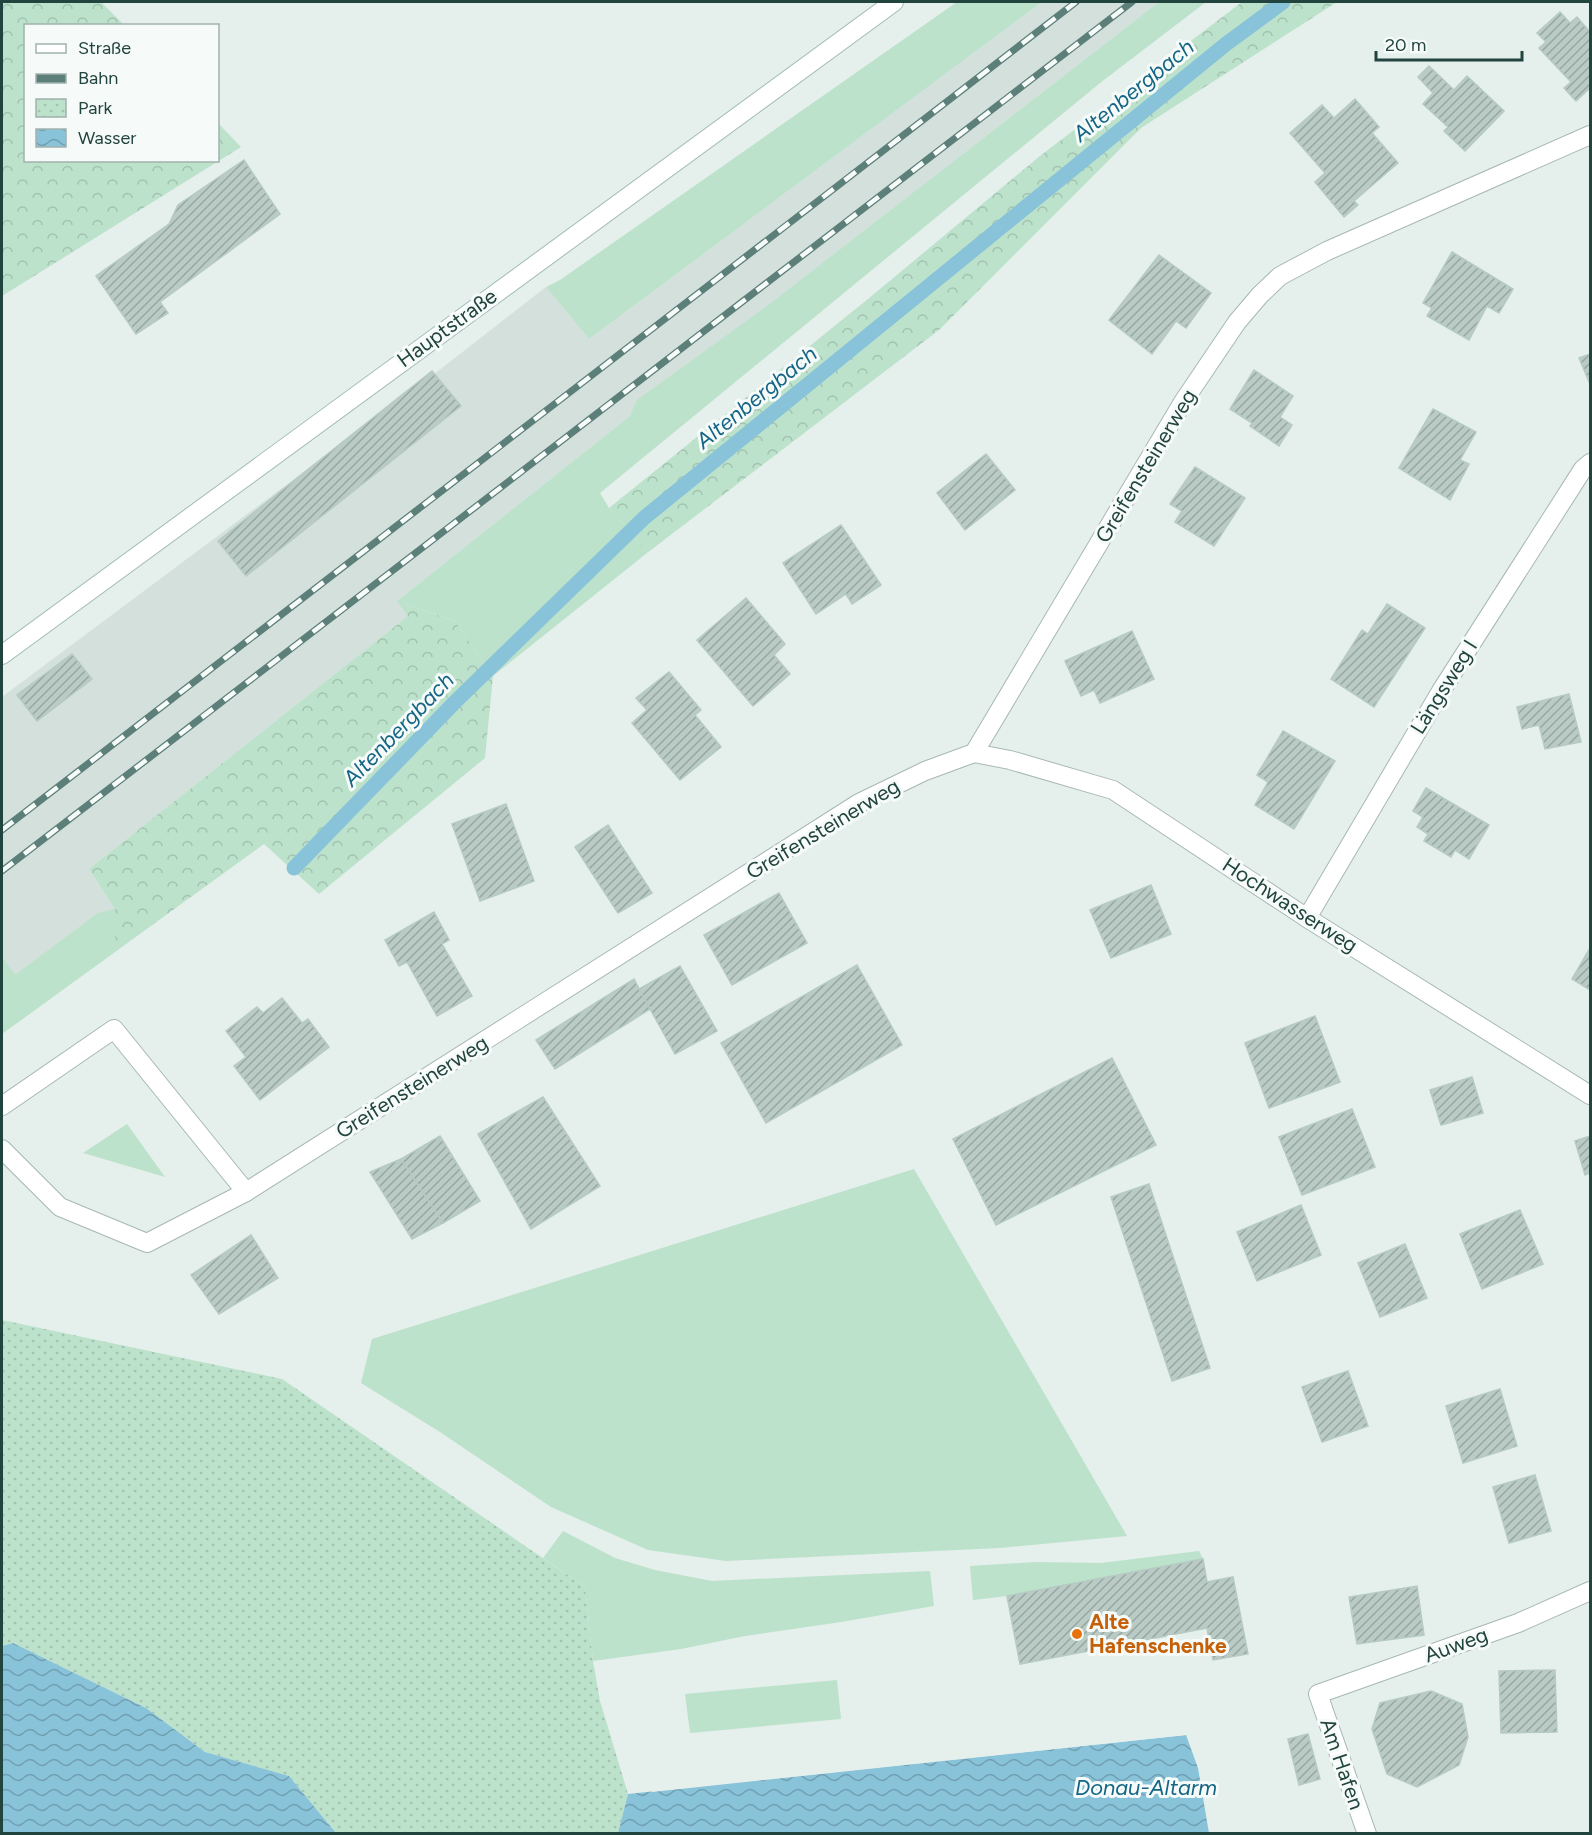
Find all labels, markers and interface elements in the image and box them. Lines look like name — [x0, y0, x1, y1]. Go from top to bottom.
legend — [24, 24, 219, 162]
scale bar — [1376, 24, 1522, 62]
water label: Altenbergbach — [1067, 33, 1199, 148]
text: 20 m — [1385, 34, 1426, 56]
text: Straße — [78, 37, 131, 59]
text: Bahn — [78, 67, 118, 89]
text: Park — [78, 97, 113, 119]
text: Wasser — [78, 127, 136, 149]
street label: Hauptstraße — [392, 283, 502, 372]
water label: Altenbergbach — [690, 340, 822, 455]
street label: Greifensteinerweg — [1090, 384, 1201, 547]
street label: Längsweg I — [1405, 635, 1482, 738]
water label: Altenbergbach — [337, 667, 460, 793]
street label: Greifensteinerweg — [741, 773, 904, 884]
street label: Hochwasserweg — [1218, 852, 1362, 958]
street label: Greifensteinerweg — [331, 1030, 492, 1143]
place label: Alte Hafenschenke — [1089, 1609, 1227, 1658]
street label: Auweg — [1421, 1622, 1491, 1668]
marker: Alte Hafenschenke — [1070, 1627, 1084, 1641]
street label: Am Hafen — [1315, 1715, 1370, 1813]
water label: Donau-Altarm — [1075, 1774, 1217, 1801]

